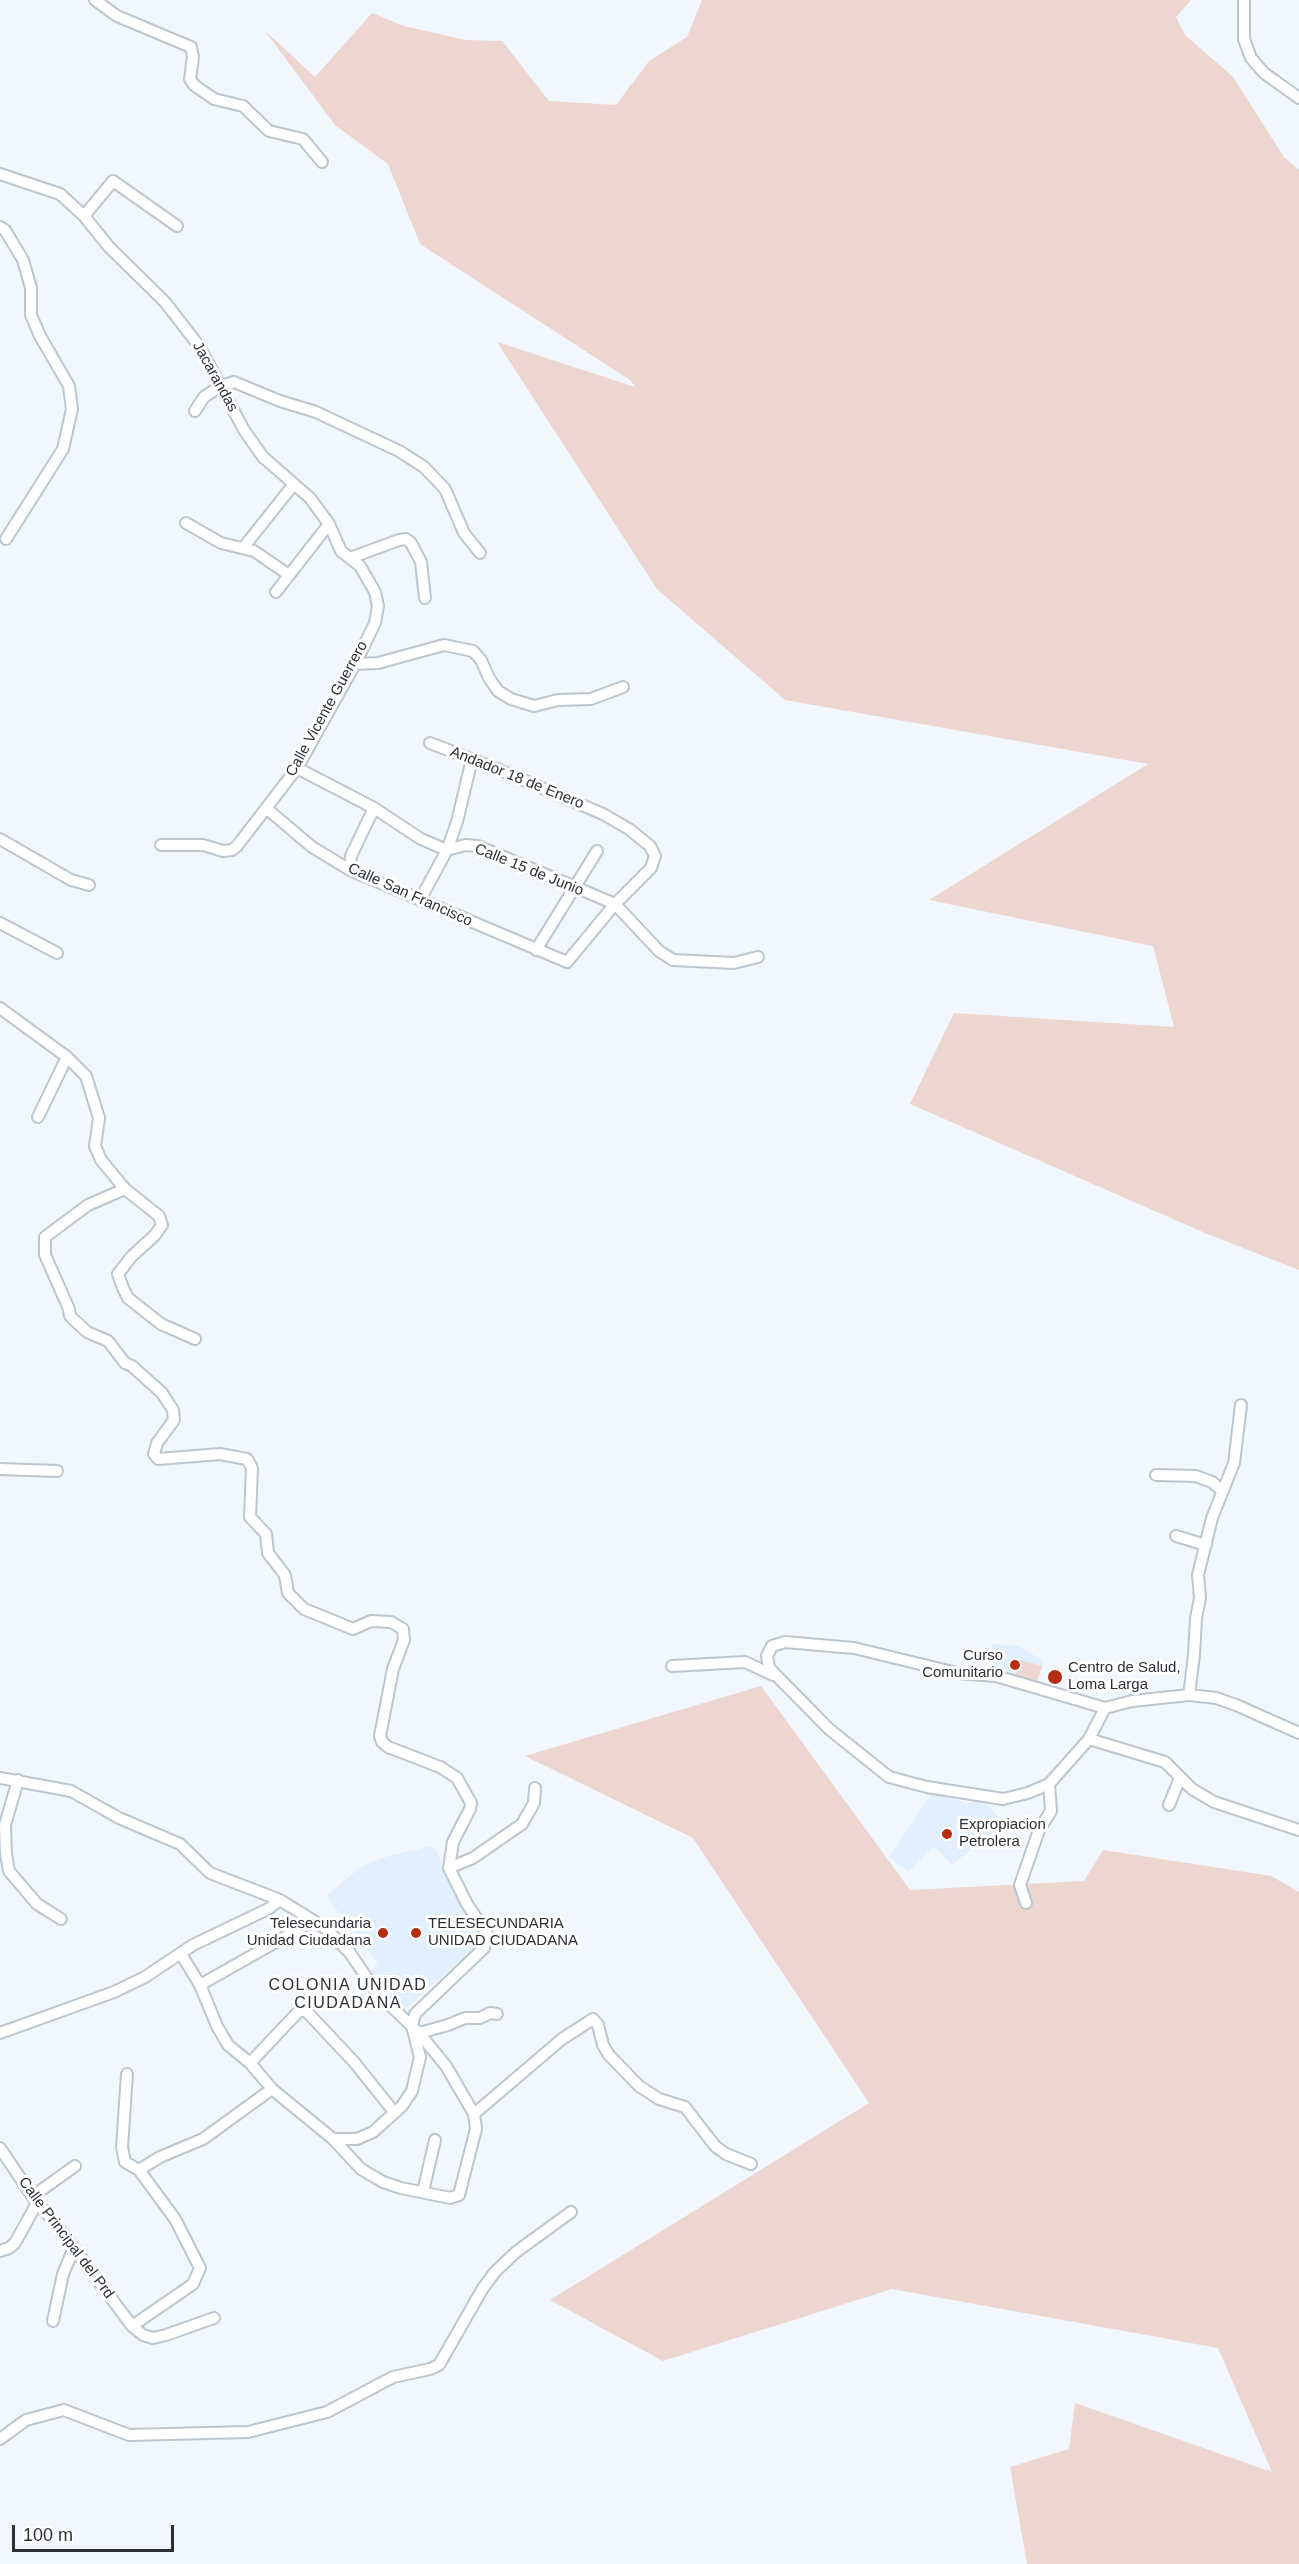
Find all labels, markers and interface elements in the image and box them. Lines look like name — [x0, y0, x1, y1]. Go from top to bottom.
street label: Jacarandas — [188, 339, 242, 415]
street label: Calle Vicente Guerrero — [282, 638, 372, 780]
street label: Andador 18 de Enero — [448, 743, 586, 813]
street label: Calle 15 de Junio — [472, 840, 586, 900]
street label: Calle San Francisco — [345, 859, 475, 931]
place label: Curso Comunitario — [922, 1647, 1003, 1682]
marker: Curso Comunitario — [1008, 1658, 1022, 1672]
place label: Centro de Salud, Loma Larga — [1068, 1659, 1181, 1694]
marker: Centro de Salud, Loma Larga — [1046, 1668, 1064, 1686]
place label: Expropiacion Petrolera — [959, 1816, 1046, 1851]
marker: Expropiacion Petrolera — [940, 1827, 954, 1841]
place label: Telesecundaria Unidad Ciudadana — [247, 1915, 371, 1950]
place label: TELESECUNDARIA UNIDAD CIUDADANA — [428, 1915, 578, 1950]
marker: Telesecundaria Unidad Ciudadana — [376, 1926, 390, 1940]
marker: TELESECUNDARIA UNIDAD CIUDADANA — [409, 1926, 423, 1940]
district label: COLONIA UNIDAD CIUDADANA — [269, 1976, 427, 2014]
street label: Calle Principal del Prd — [14, 2174, 118, 2302]
scale bar — [15, 2513, 177, 2551]
text: 100 m — [23, 2525, 73, 2545]

